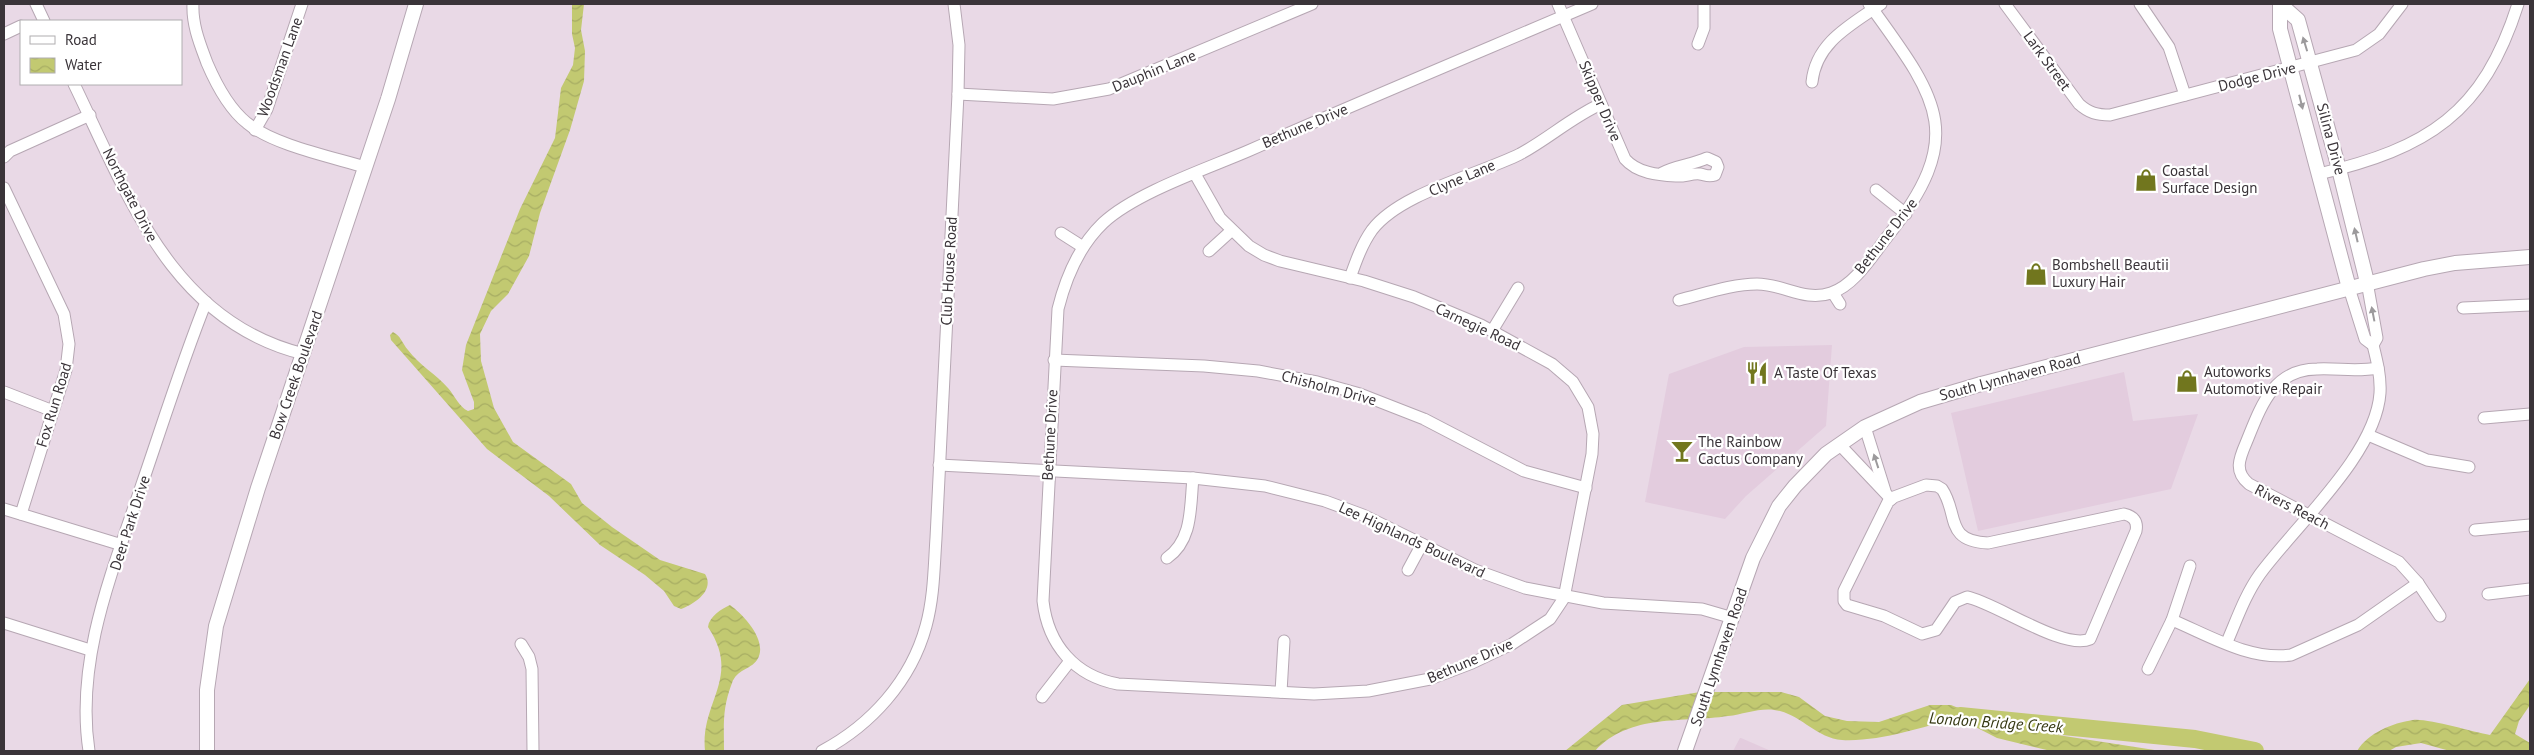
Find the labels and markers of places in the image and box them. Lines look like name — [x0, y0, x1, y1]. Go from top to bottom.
place label: Coastal Surface Design — [2162, 161, 2257, 197]
shop icon: Coastal Surface Design — [2133, 167, 2159, 193]
place label: Bombshell Beautii Luxury Hair — [2052, 255, 2169, 291]
shop icon: Bombshell Beautii Luxury Hair — [2023, 261, 2049, 287]
restaurant icon: A Taste Of Texas — [1744, 360, 1770, 386]
place label: Autoworks Automotive Repair — [2204, 362, 2322, 398]
place label: A Taste Of Texas — [1774, 363, 1877, 382]
shop icon: Autoworks Automotive Repair — [2174, 368, 2200, 394]
place label: The Rainbow Cactus Company — [1698, 432, 1803, 468]
bar icon: The Rainbow Cactus Company — [1669, 438, 1695, 464]

